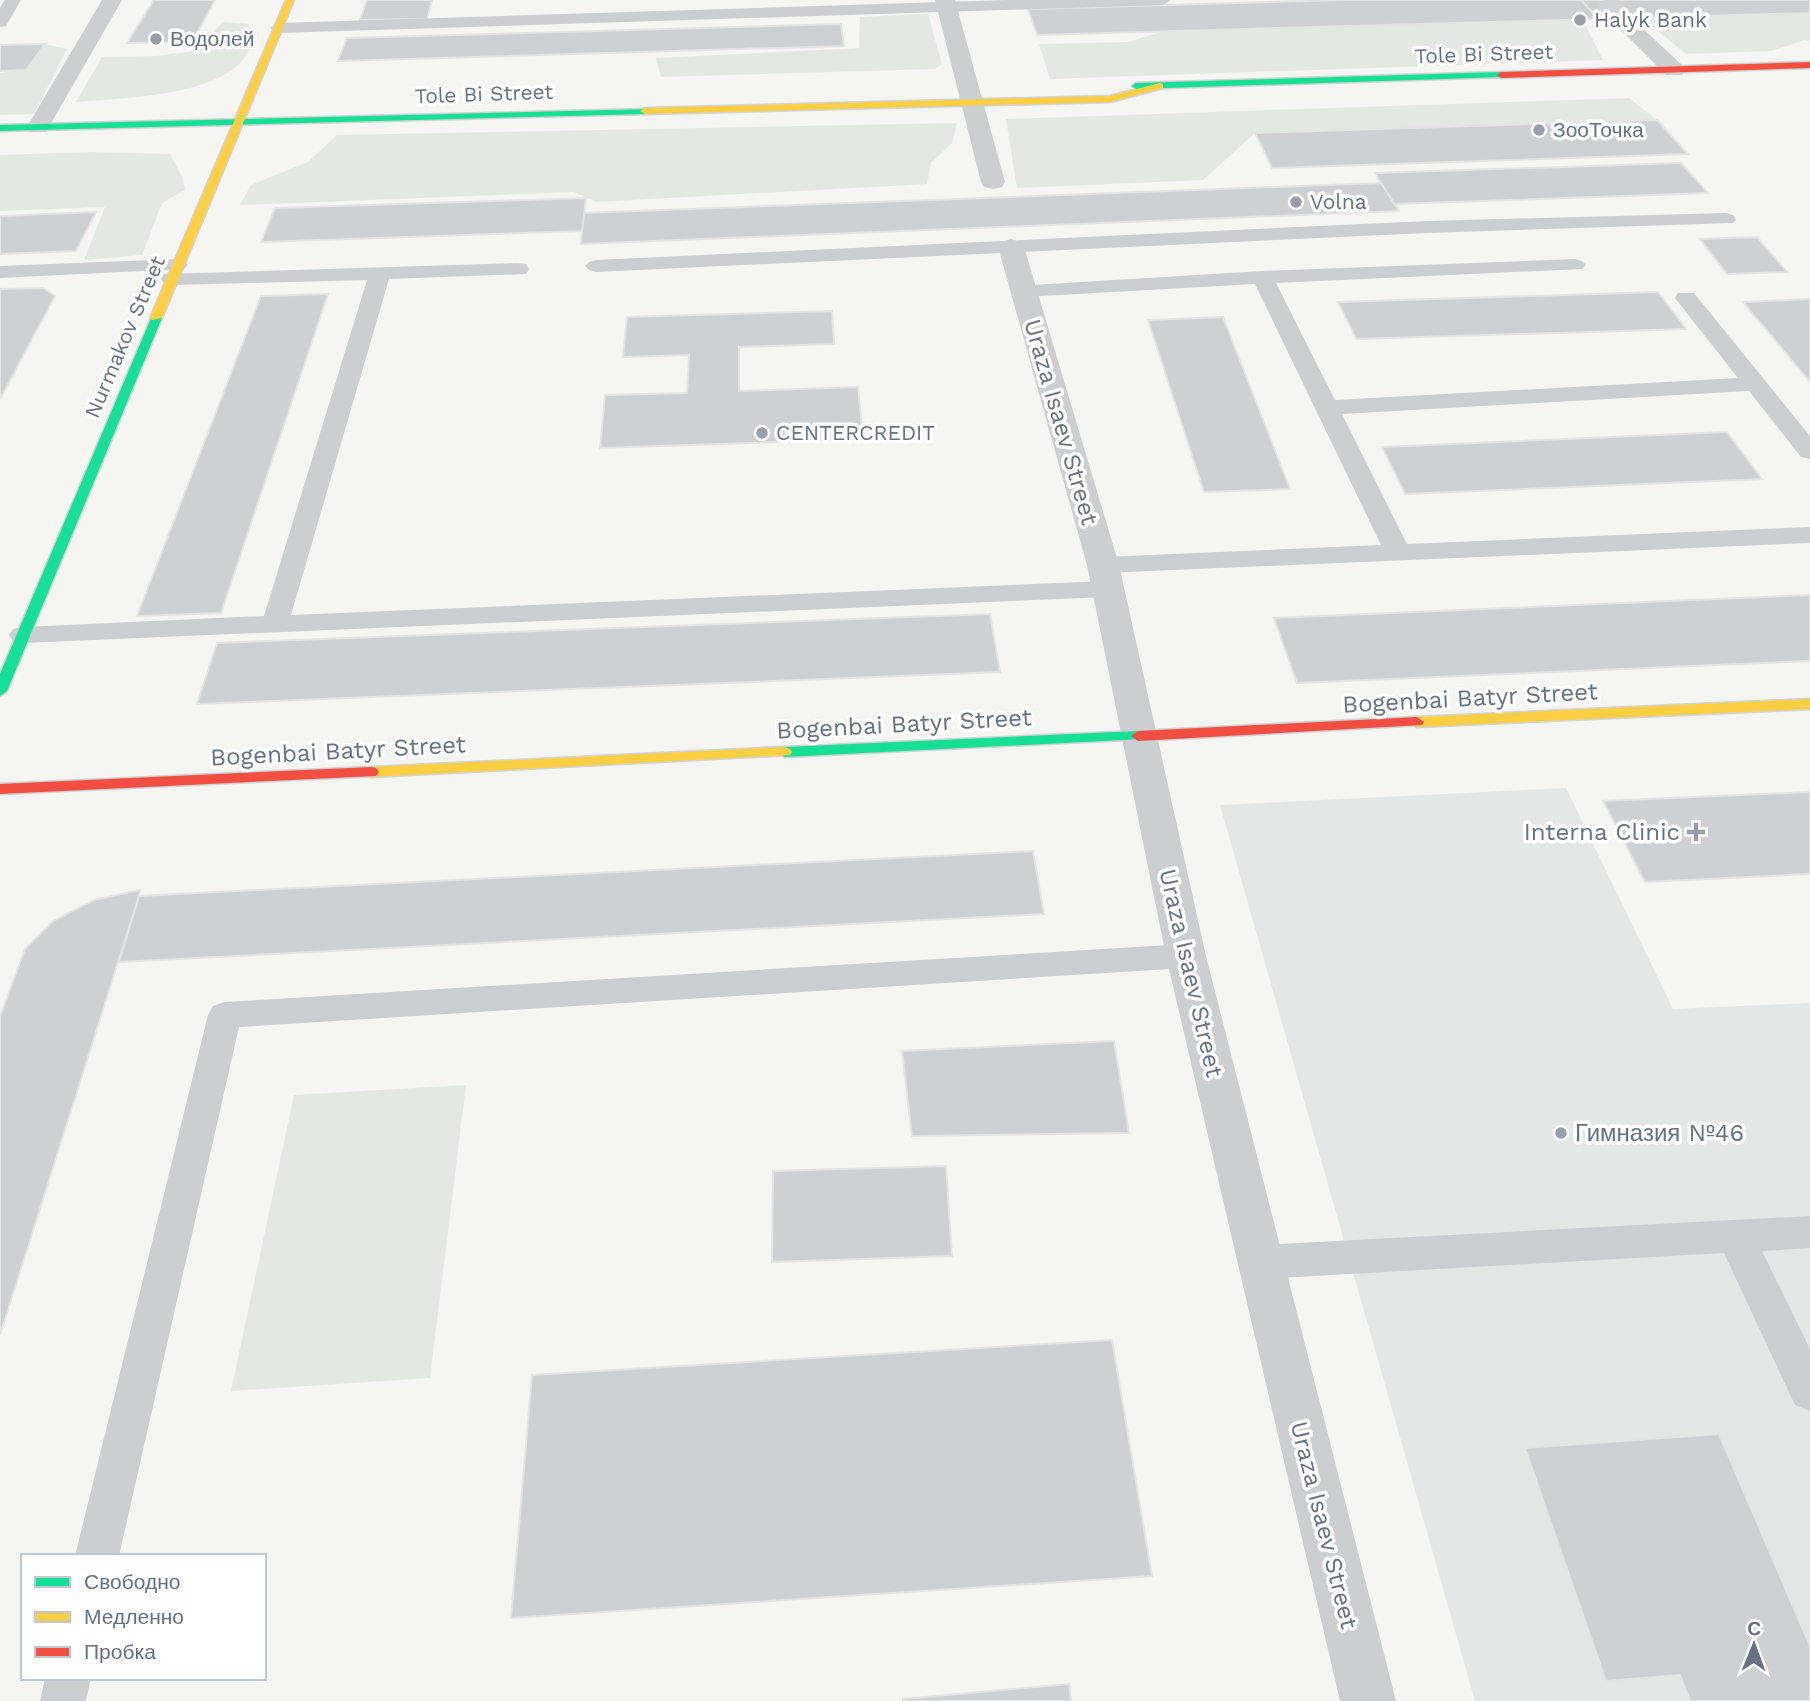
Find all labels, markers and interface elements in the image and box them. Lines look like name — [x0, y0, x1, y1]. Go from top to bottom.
place label: Halyk Bank — [1594, 7, 1707, 32]
marker: Halyk Bank — [1572, 12, 1588, 28]
place label: Водолей — [170, 26, 254, 51]
marker: Водолей — [148, 31, 164, 47]
street label: Tole Bi Street — [1414, 39, 1554, 68]
street label: Tole Bi Street — [414, 79, 554, 108]
place label: ЗооТочка — [1553, 117, 1644, 142]
marker: ЗооТочка — [1531, 122, 1547, 138]
place label: Volna — [1310, 189, 1367, 214]
marker: Volna — [1288, 194, 1304, 210]
street label: Nurmakov Street — [79, 252, 170, 422]
street label: Uraza Isaev Street — [1018, 316, 1104, 528]
place label: CENTERCREDIT — [776, 420, 935, 445]
marker: CENTERCREDIT — [754, 425, 770, 441]
street label: Bogenbai Batyr Street — [1342, 677, 1598, 719]
street label: Bogenbai Batyr Street — [776, 703, 1032, 745]
street label: Bogenbai Batyr Street — [210, 730, 466, 772]
place label: Interna Clinic — [1524, 818, 1680, 846]
marker: Interna Clinic — [1686, 822, 1706, 842]
street label: Uraza Isaev Street — [1153, 866, 1229, 1080]
place label: Гимназия №46 — [1575, 1119, 1744, 1147]
marker: Гимназия №46 — [1553, 1125, 1569, 1141]
street label: Uraza Isaev Street — [1285, 1418, 1363, 1632]
legend — [21, 1554, 266, 1680]
text: Свободно — [84, 1569, 181, 1594]
text: Медленно — [84, 1604, 184, 1629]
north arrow — [1719, 1610, 1789, 1680]
text: С — [1747, 1617, 1762, 1640]
text: Пробка — [84, 1639, 156, 1664]

